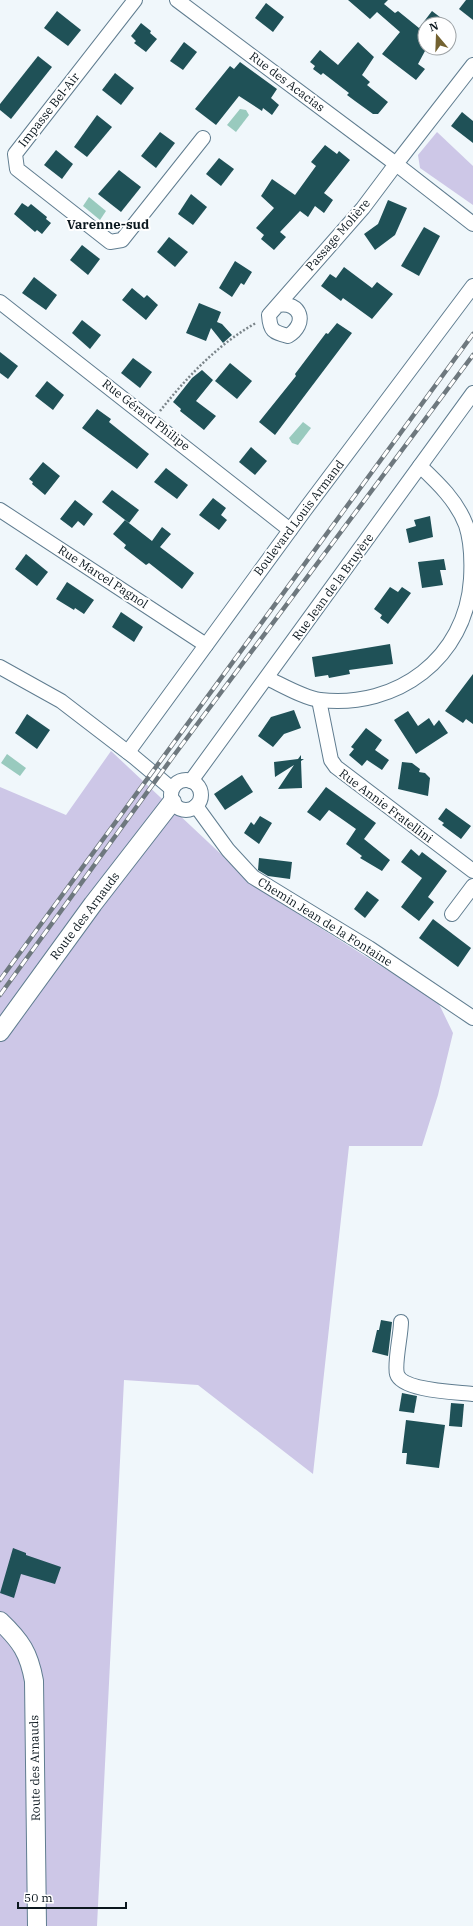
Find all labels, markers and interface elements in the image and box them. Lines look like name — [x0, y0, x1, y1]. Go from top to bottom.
north arrow — [417, 16, 457, 56]
text: N — [427, 18, 440, 35]
street label: Rue des Acacias — [247, 48, 328, 115]
street label: Impasse Bel-Air — [15, 69, 83, 150]
street label: Passage Molière — [302, 196, 373, 274]
district label: Varenne-sud — [67, 216, 149, 233]
street label: Rue Gérard Philipe — [100, 376, 193, 453]
street label: Boulevard Louis Armand — [250, 457, 347, 578]
street label: Rue Jean de la Bruyère — [289, 530, 376, 643]
street label: Rue Marcel Pagnol — [55, 542, 151, 611]
street label: Rue Annie Fratellini — [337, 766, 436, 846]
street label: Route des Arnauds — [47, 869, 123, 963]
street label: Chemin Jean de la Fontaine — [255, 874, 395, 969]
street label: Route des Arnauds — [26, 1715, 43, 1821]
scale bar — [18, 1884, 126, 1910]
text: 50 m — [24, 1890, 53, 1905]

